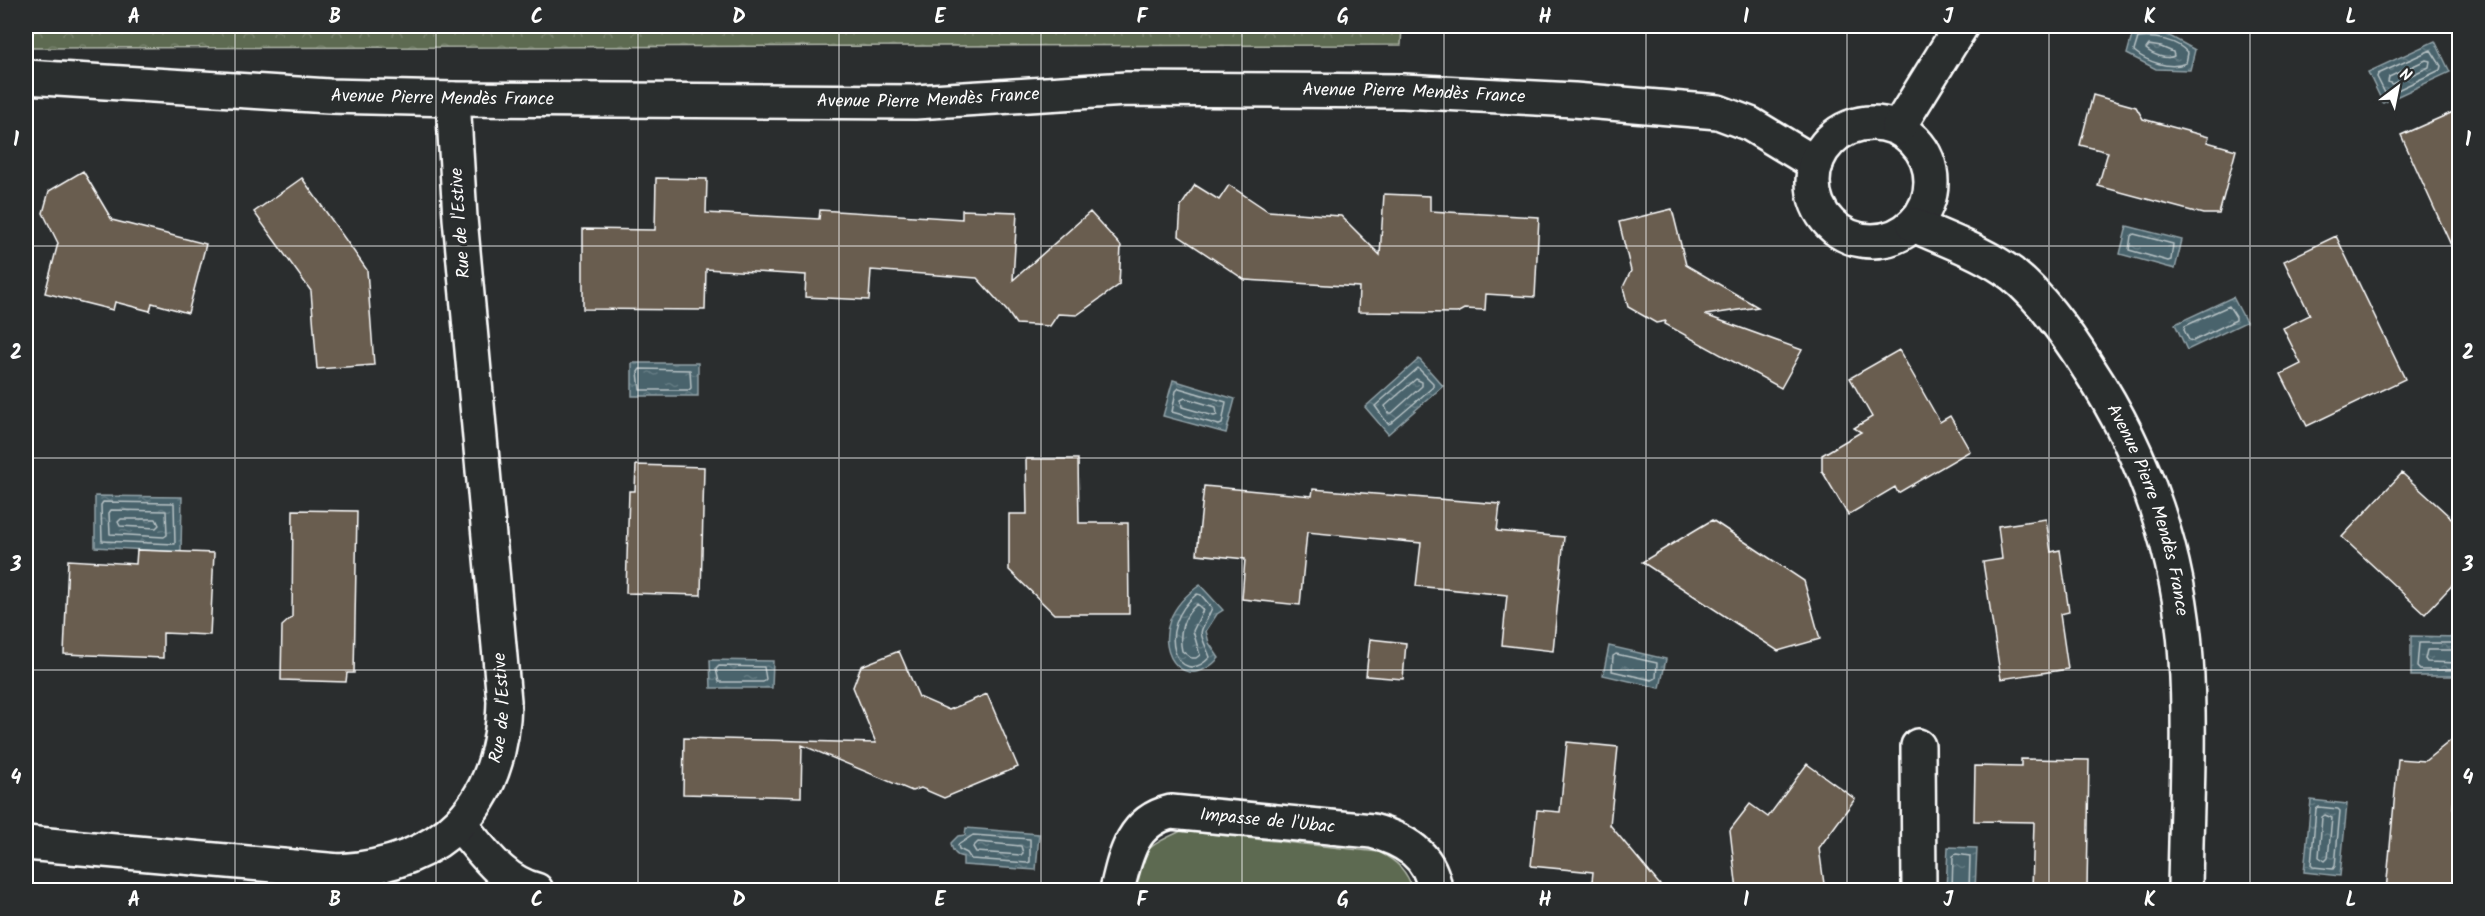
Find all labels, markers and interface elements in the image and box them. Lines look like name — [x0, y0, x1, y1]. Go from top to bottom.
text: A — [128, 2, 140, 34]
text: B — [329, 2, 341, 34]
text: C — [531, 2, 543, 34]
text: D — [732, 2, 746, 34]
text: E — [934, 2, 946, 34]
text: F — [1137, 2, 1149, 34]
text: G — [1337, 2, 1349, 34]
text: H — [1538, 2, 1552, 34]
text: I — [1743, 2, 1749, 34]
text: J — [1943, 2, 1954, 34]
text: K — [2144, 2, 2156, 34]
text: L — [2346, 2, 2356, 34]
north arrow — [2368, 57, 2428, 117]
text: N — [2394, 62, 2416, 89]
street label: Avenue Pierre Mendès France — [1302, 76, 1526, 112]
street label: Avenue Pierre Mendès France — [817, 80, 1041, 117]
street label: Avenue Pierre Mendès France — [331, 82, 554, 114]
text: 1 — [13, 125, 19, 157]
text: 1 — [2465, 125, 2471, 157]
street label: Rue de l'Estive — [443, 167, 479, 279]
text: 2 — [10, 338, 22, 370]
text: 2 — [2462, 338, 2474, 370]
street label: Avenue Pierre Mendès France — [2099, 399, 2196, 618]
text: 3 — [10, 550, 22, 582]
text: 3 — [2462, 550, 2474, 582]
street label: Rue de l'Estive — [481, 651, 519, 767]
text: 4 — [11, 763, 22, 795]
text: 4 — [2463, 763, 2474, 795]
street label: Impasse de l'Ubac — [1199, 800, 1336, 842]
text: A — [128, 885, 140, 916]
text: B — [329, 885, 341, 916]
text: C — [531, 885, 543, 916]
text: D — [732, 885, 746, 916]
text: E — [934, 885, 946, 916]
text: F — [1137, 885, 1149, 916]
text: G — [1337, 885, 1349, 916]
text: H — [1538, 885, 1552, 916]
text: I — [1743, 885, 1749, 916]
text: J — [1943, 885, 1954, 916]
text: K — [2144, 885, 2156, 916]
text: L — [2346, 885, 2356, 916]

